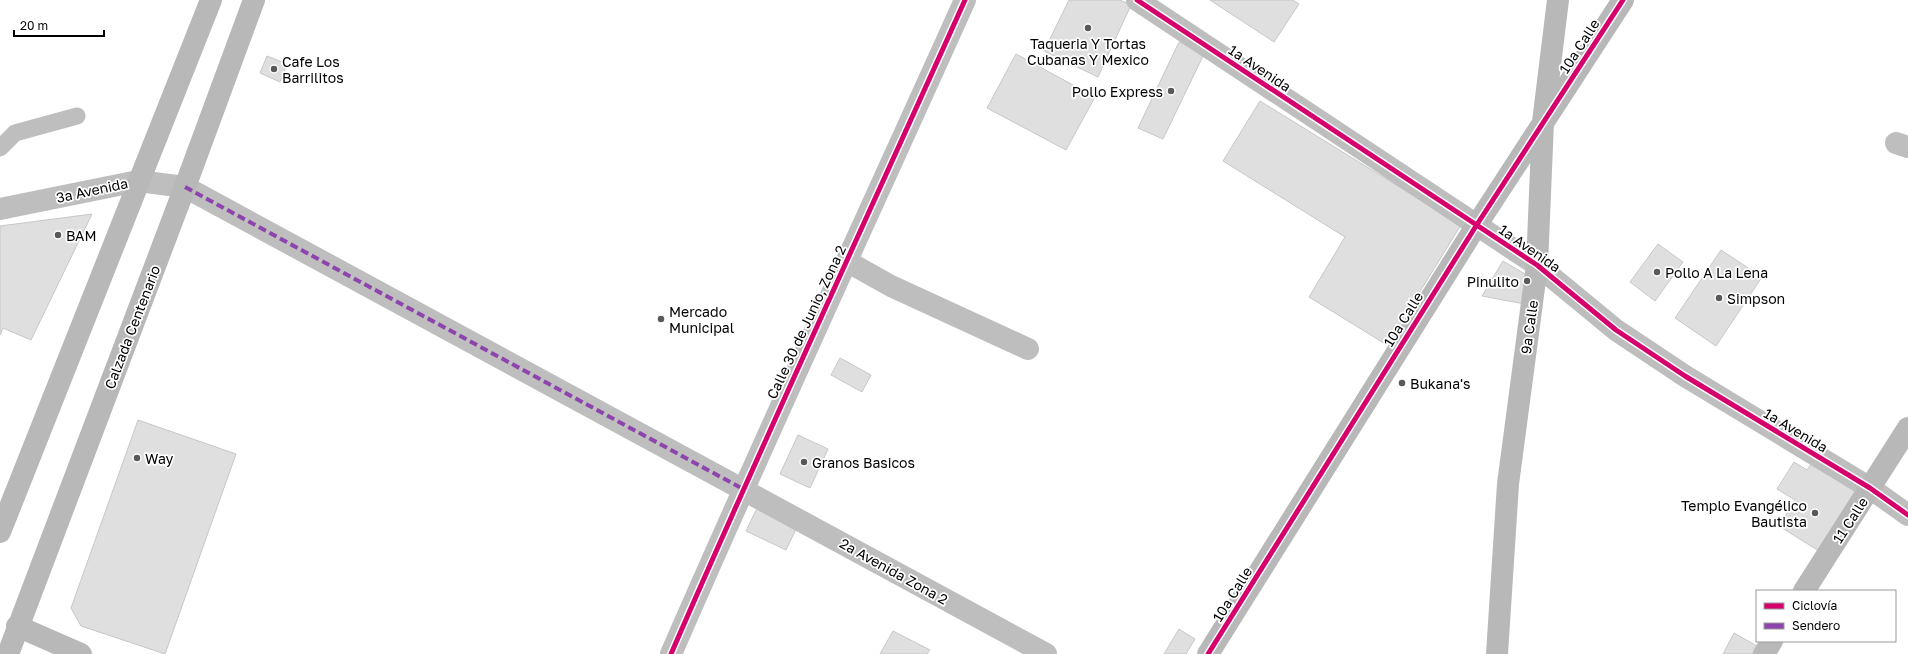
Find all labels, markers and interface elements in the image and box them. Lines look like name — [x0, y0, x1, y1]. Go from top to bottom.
scale bar — [14, 12, 104, 38]
street label: 10a Calle — [1555, 16, 1603, 76]
text: 20 m — [20, 18, 48, 33]
marker: Taqueria Y Tortas Cubanas Y Mexico — [1083, 23, 1093, 33]
place label: Taqueria Y Tortas Cubanas Y Mexico — [1027, 35, 1149, 68]
street label: 1a Avenida — [1226, 41, 1294, 95]
place label: Cafe Los Barrilitos — [282, 53, 344, 86]
marker: Cafe Los Barrilitos — [269, 64, 279, 74]
place label: Pollo Express — [1072, 83, 1163, 100]
marker: Pollo Express — [1166, 86, 1176, 96]
street label: 3a Avenida — [55, 174, 129, 206]
street label: 1a Avenida — [1496, 221, 1564, 275]
place label: BAM — [66, 227, 97, 244]
marker: BAM — [53, 230, 63, 240]
street label: Calle 30 de Junio, Zona 2 — [763, 242, 849, 402]
street label: Calzada Centenario — [101, 263, 163, 391]
place label: Pollo A La Lena — [1665, 264, 1768, 281]
marker: Pollo A La Lena — [1652, 267, 1662, 277]
place label: Pinulito — [1467, 273, 1519, 290]
marker: Pinulito — [1522, 276, 1532, 286]
street label: 10a Calle — [1380, 289, 1426, 349]
place label: Simpson — [1727, 290, 1785, 307]
marker: Simpson — [1714, 293, 1724, 303]
street label: 9a Calle — [1517, 299, 1541, 355]
place label: Mercado Municipal — [669, 303, 734, 336]
marker: Mercado Municipal — [656, 314, 666, 324]
place label: Bukana's — [1410, 375, 1470, 392]
marker: Bukana's — [1397, 378, 1407, 388]
street label: 1a Avenida — [1761, 404, 1831, 456]
place label: Way — [145, 450, 174, 467]
marker: Way — [132, 453, 142, 463]
place label: Granos Basicos — [812, 454, 915, 471]
marker: Granos Basicos — [799, 457, 809, 467]
street label: 11 Calle — [1829, 494, 1871, 546]
place label: Templo Evangélico Bautista — [1681, 497, 1807, 530]
marker: Templo Evangélico Bautista — [1810, 508, 1820, 518]
street label: 2a Avenida Zona 2 — [837, 534, 951, 608]
street label: 10a Calle — [1209, 564, 1255, 624]
legend — [1756, 590, 1896, 642]
text: Ciclovía — [1792, 598, 1837, 613]
text: Sendero — [1792, 618, 1840, 633]

